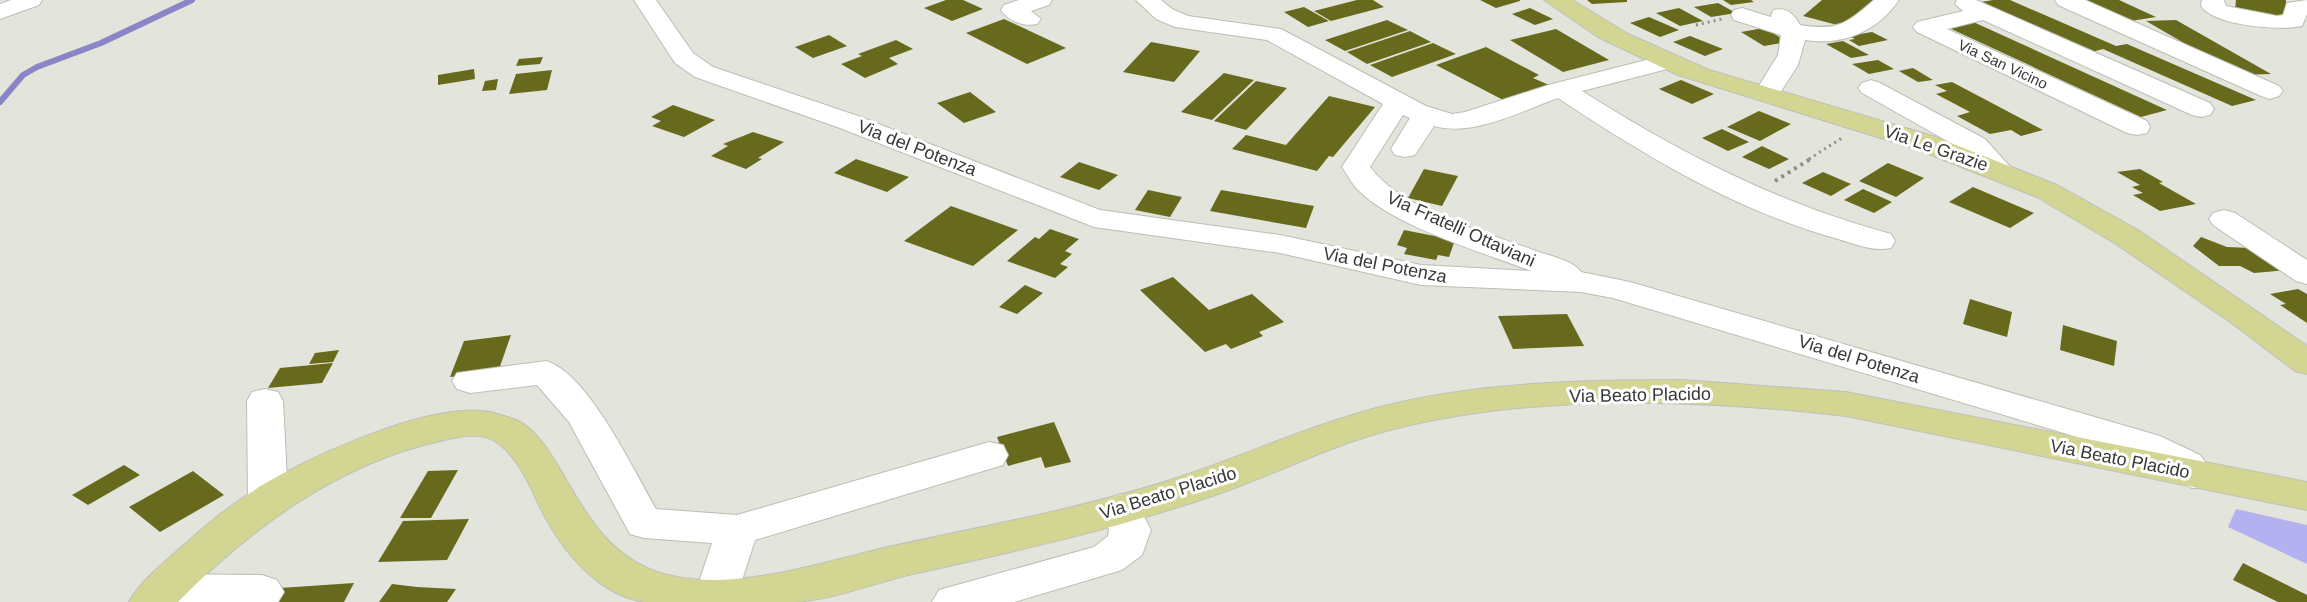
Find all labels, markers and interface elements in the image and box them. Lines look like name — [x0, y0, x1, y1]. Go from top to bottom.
street label: Via San Vicino — [1955, 36, 2051, 92]
street label: Via del Potenza — [855, 116, 980, 180]
street label: Via Le Grazie — [1881, 121, 1991, 175]
street label: Via Fratelli Ottaviani — [1384, 187, 1538, 271]
street label: Via del Potenza — [1321, 243, 1450, 287]
street label: Via del Potenza — [1796, 331, 1923, 387]
street label: Via Beato Placido — [1569, 384, 1711, 406]
street label: Via Beato Placido — [2049, 436, 2191, 482]
street label: Via Beato Placido — [1097, 463, 1239, 523]

